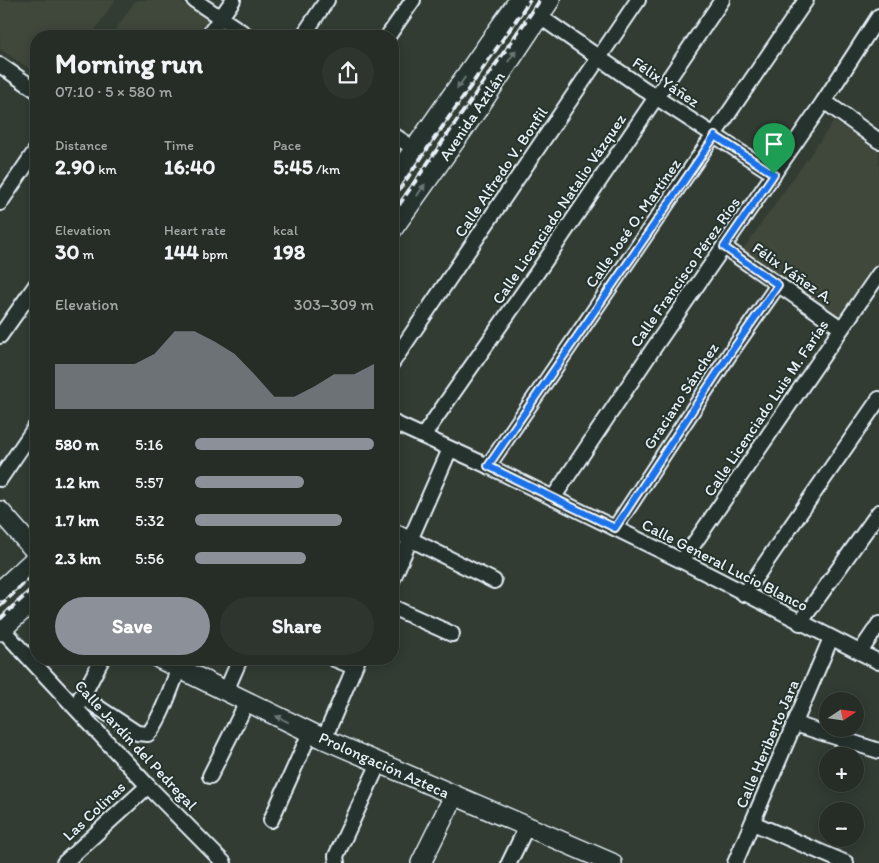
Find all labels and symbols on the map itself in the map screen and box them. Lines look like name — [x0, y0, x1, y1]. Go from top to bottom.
one-way arrow — [508, 50, 517, 63]
street label: Félix Yáñez — [629, 53, 704, 112]
street label: Avenida Aztlán — [435, 68, 509, 164]
one-way arrow — [456, 76, 466, 90]
street label: Calle Alfredo V. Bonfil — [450, 103, 552, 241]
street label: Calle Licenciado Natalio Vázquez — [488, 110, 630, 308]
pin — [753, 123, 795, 174]
street label: Calle José O. Martínez — [581, 154, 685, 291]
one-way arrow — [416, 184, 426, 197]
street label: Calle Francisco Pérez Ríos — [626, 193, 744, 351]
street label: Félix Yáñez A. — [749, 238, 837, 308]
street label: Calle Licenciado Luis M. Farías — [700, 316, 832, 500]
street label: Graciano Sánchez — [639, 339, 723, 453]
street label: Calle General Lucio Blanco — [639, 515, 811, 615]
street label: Calle Jardín del Pedregal — [71, 676, 202, 814]
street label: Calle Heriberto Jara — [731, 677, 803, 811]
north arrow — [819, 692, 864, 738]
one-way arrow — [274, 715, 289, 723]
street label: Prolongación Azteca — [316, 728, 452, 802]
street label: Las Colinas — [59, 777, 129, 845]

